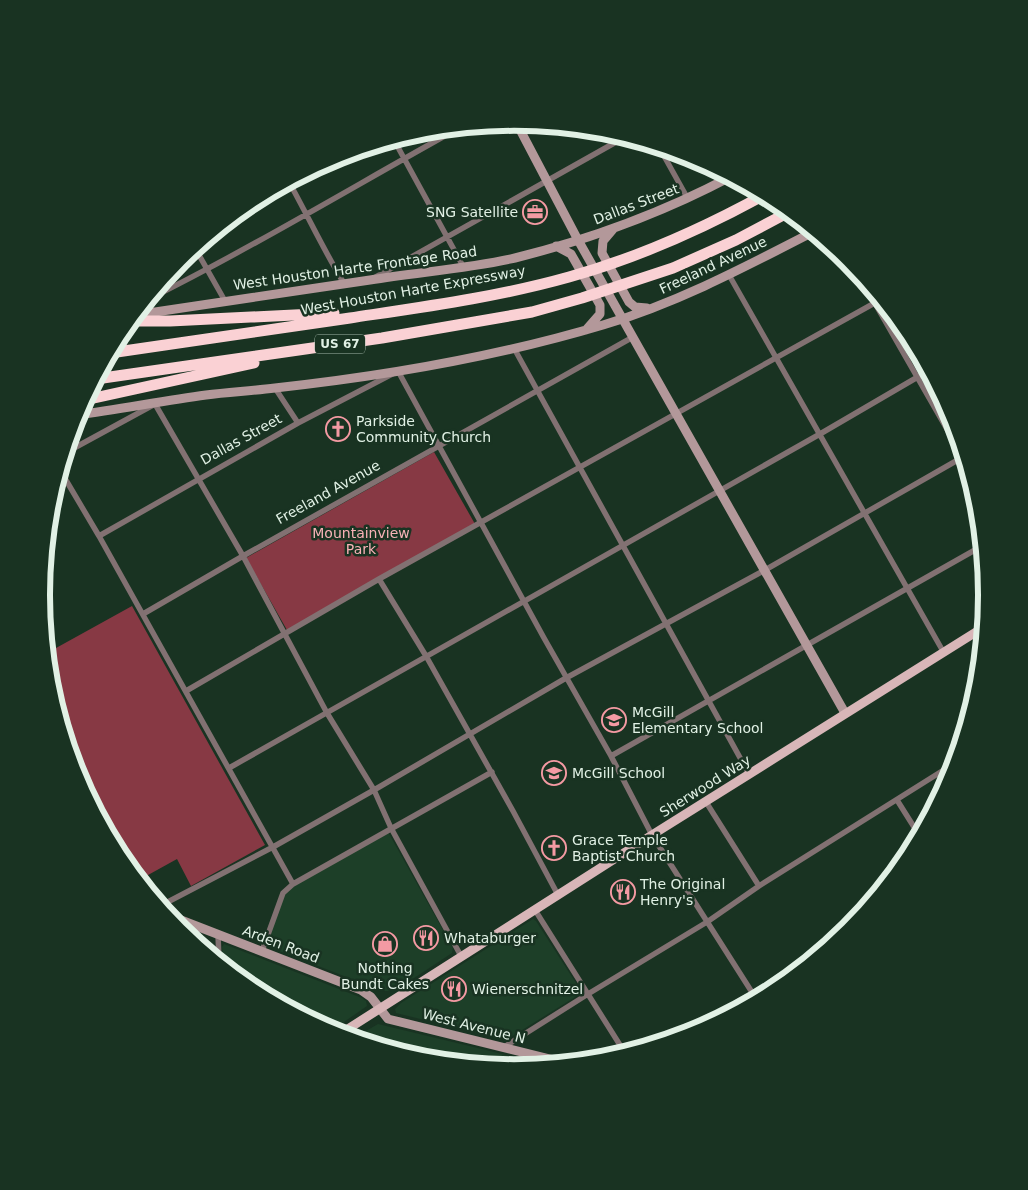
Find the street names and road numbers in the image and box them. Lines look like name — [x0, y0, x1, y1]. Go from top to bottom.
street label: Dallas Street — [591, 180, 681, 228]
street label: Freeland Avenue — [657, 233, 769, 297]
street label: West Houston Harte Frontage Road — [232, 243, 478, 293]
street label: West Houston Harte Expressway — [299, 262, 527, 318]
road number: US 67 — [315, 334, 365, 354]
street label: Dallas Street — [198, 410, 285, 468]
street label: Freeland Avenue — [273, 457, 383, 527]
street label: Sherwood Way — [657, 752, 753, 820]
street label: Arden Road — [240, 922, 322, 966]
street label: West Avenue N — [421, 1005, 527, 1047]

